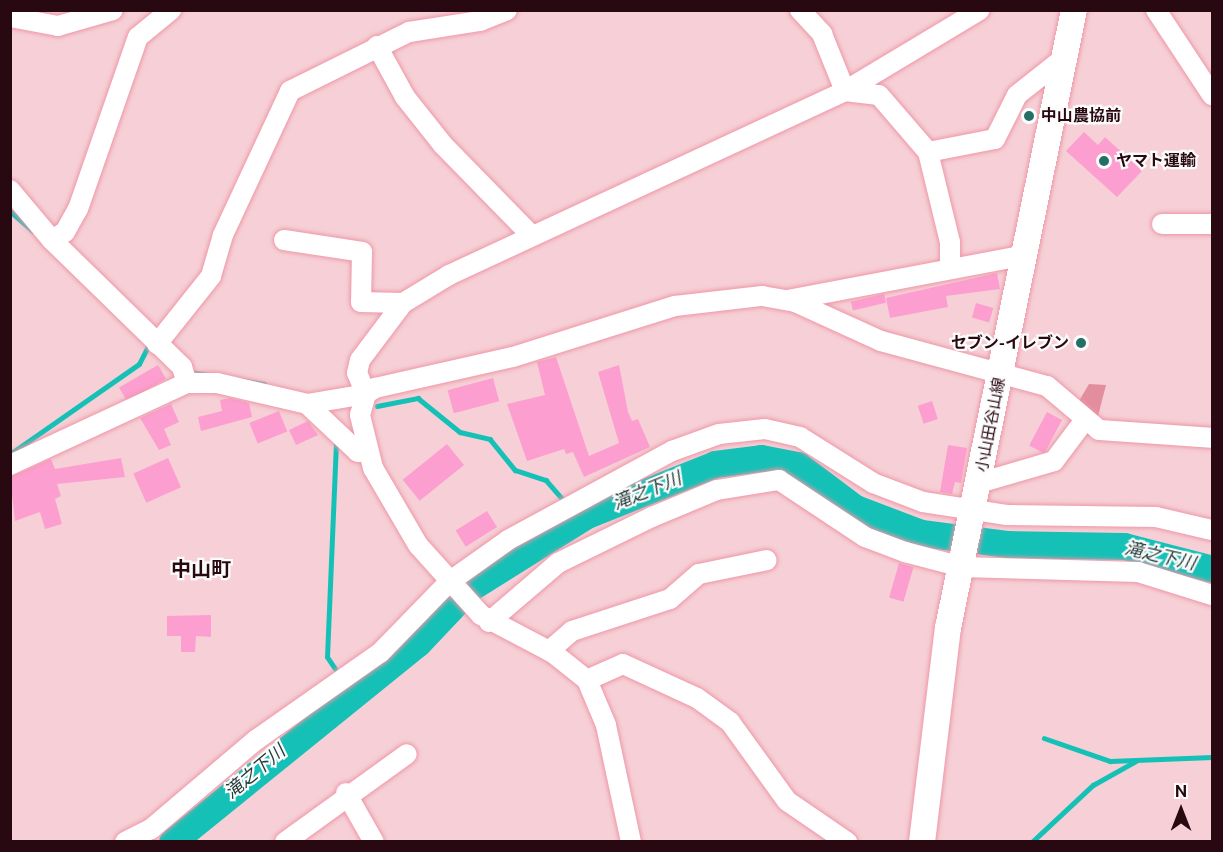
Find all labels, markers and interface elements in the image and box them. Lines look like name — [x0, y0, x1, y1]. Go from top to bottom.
place label: 中山農協前 — [1041, 106, 1121, 126]
marker: 中山農協前 — [1022, 109, 1036, 123]
place label: ヤマト運輸 — [1116, 151, 1196, 171]
marker: ヤマト運輸 — [1097, 154, 1111, 168]
place label: セブン-イレブン — [951, 333, 1069, 353]
marker: セブン-イレブン — [1074, 336, 1088, 350]
street label: 小山田谷山線 — [972, 376, 1010, 474]
water label: 滝之下川 — [610, 468, 684, 514]
water label: 滝之下川 — [1122, 537, 1198, 575]
district label: 中山町 — [171, 557, 231, 581]
water label: 滝之下川 — [220, 741, 290, 803]
north arrow — [1151, 780, 1211, 840]
text: N — [1175, 782, 1187, 801]

